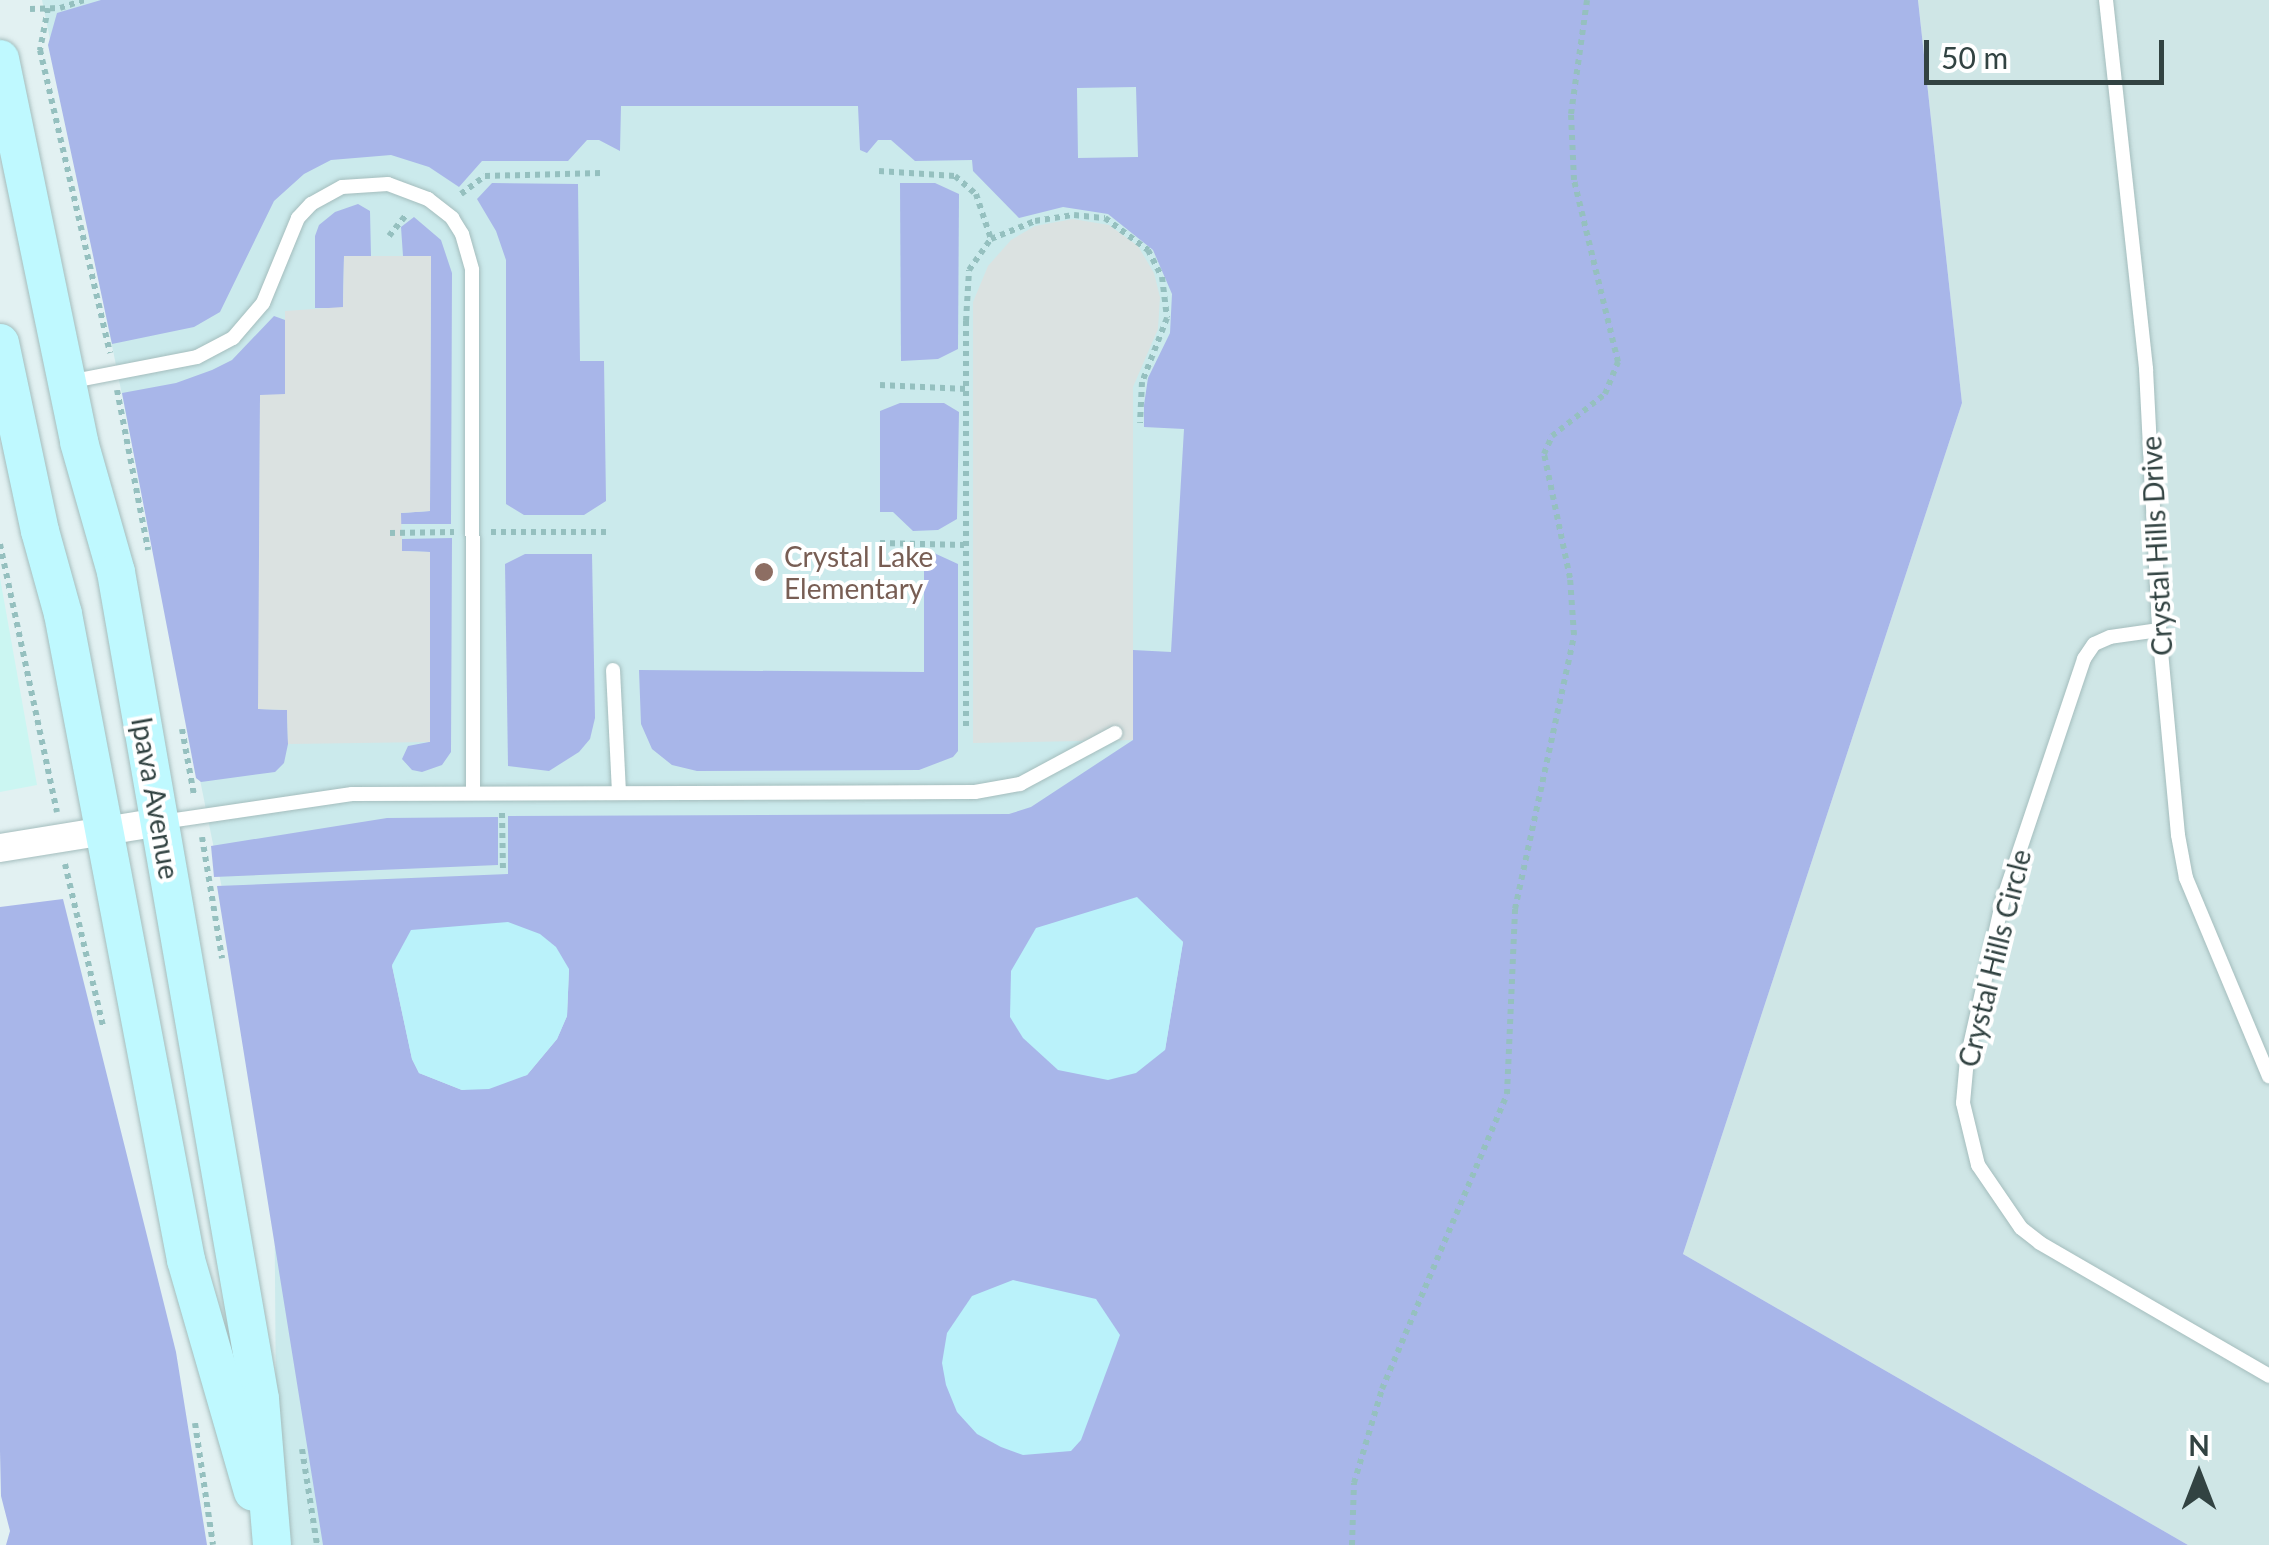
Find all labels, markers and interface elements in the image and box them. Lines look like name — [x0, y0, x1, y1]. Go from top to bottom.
scale bar — [1929, 20, 2169, 82]
text: 50 m — [1941, 39, 2008, 75]
street label: Crystal Hills Drive — [2133, 435, 2179, 657]
place label: Crystal Lake Elementary — [784, 539, 933, 605]
marker: Crystal Lake Elementary — [753, 561, 775, 583]
street label: Ipava Avenue — [125, 714, 187, 882]
street label: Crystal Hills Circle — [1951, 846, 2037, 1070]
north arrow — [2149, 1425, 2249, 1525]
text: N — [2188, 1428, 2210, 1462]

